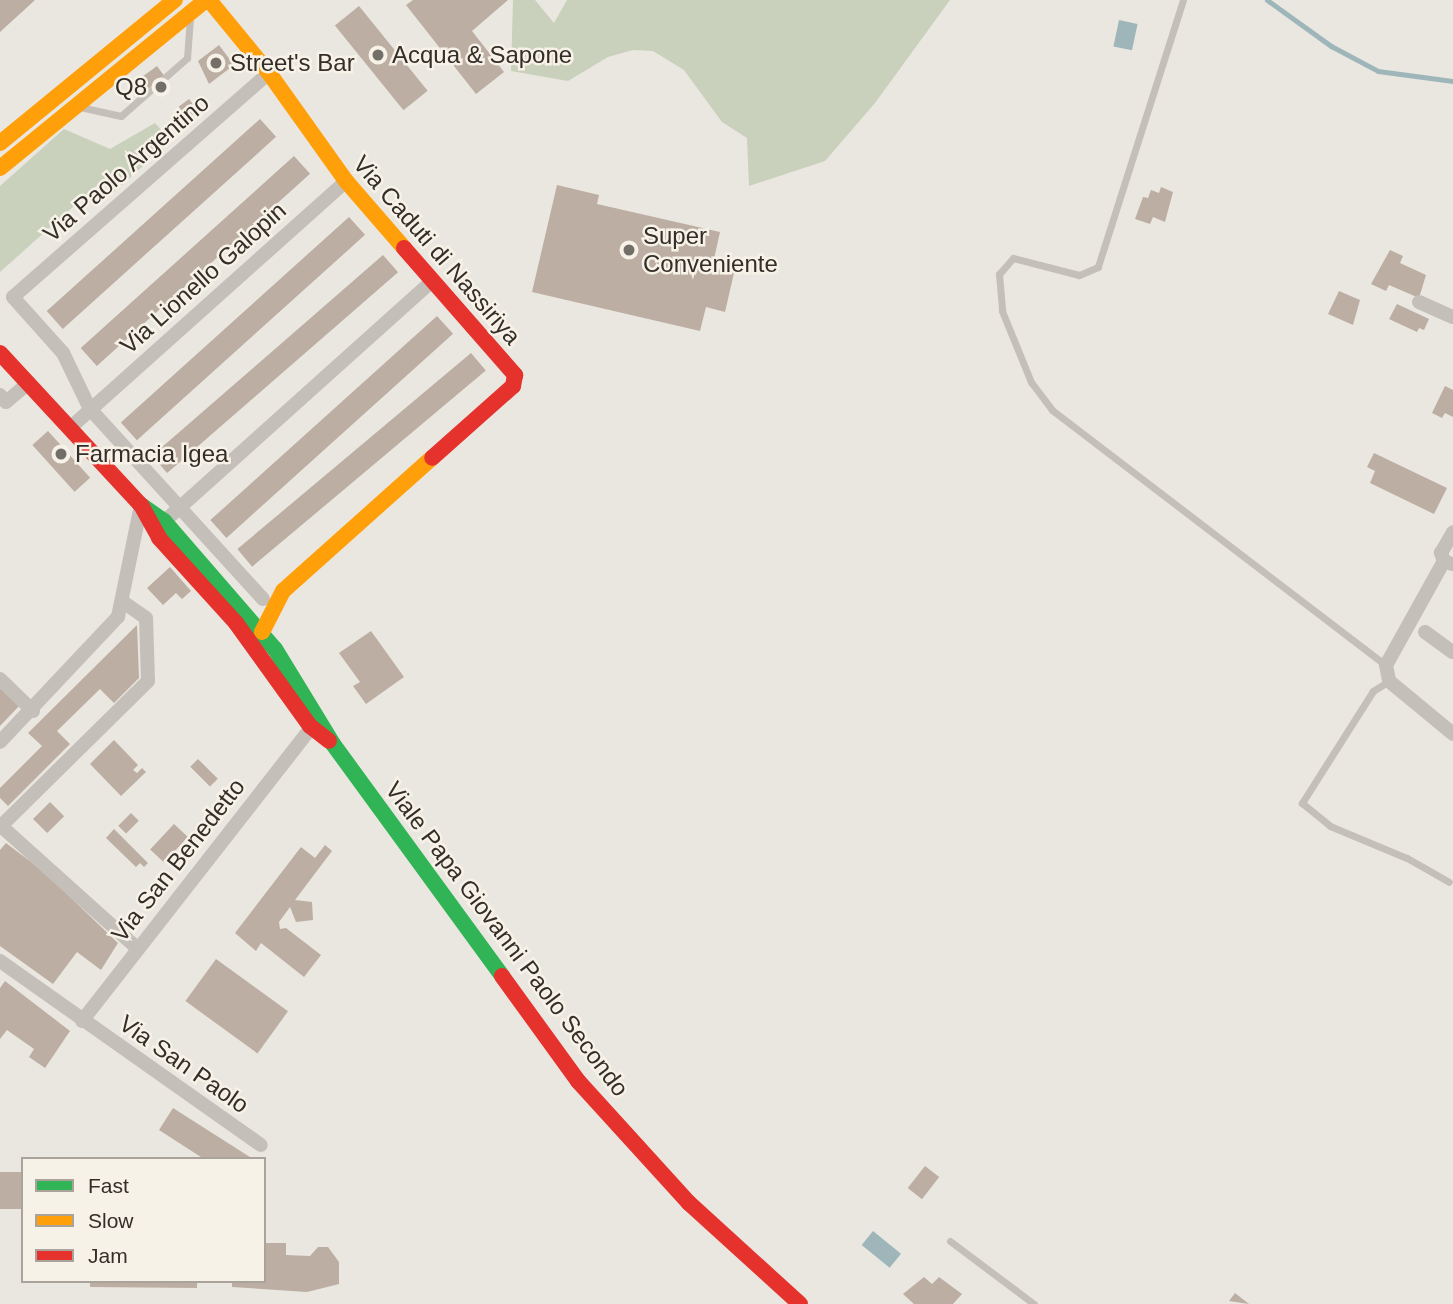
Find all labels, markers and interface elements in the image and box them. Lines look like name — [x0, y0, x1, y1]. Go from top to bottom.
place label: Acqua & Sapone — [392, 41, 572, 69]
marker: Acqua & Sapone — [370, 47, 386, 63]
place label: Street's Bar — [230, 49, 355, 77]
marker: Street's Bar — [208, 55, 224, 71]
place label: Q8 — [115, 73, 147, 101]
marker: Q8 — [153, 79, 169, 95]
street label: Via Paolo Argentino — [37, 88, 215, 248]
street label: Via Caduti di Nassiriya — [347, 150, 527, 350]
street label: Via Lionello Galopin — [114, 196, 292, 360]
place label: Super Conveniente — [643, 222, 778, 278]
marker: Super Conveniente — [621, 242, 637, 258]
place label: Farmacia Igea — [75, 440, 228, 468]
marker: Farmacia Igea — [53, 446, 69, 462]
street label: Via San Benedetto — [105, 772, 251, 948]
street label: Viale Papa Giovanni Paolo Secondo — [379, 776, 635, 1102]
street label: Via San Paolo — [114, 1009, 254, 1119]
legend — [21, 1157, 266, 1283]
text: Fast — [88, 1174, 129, 1197]
text: Slow — [88, 1209, 134, 1232]
text: Jam — [88, 1244, 128, 1267]

